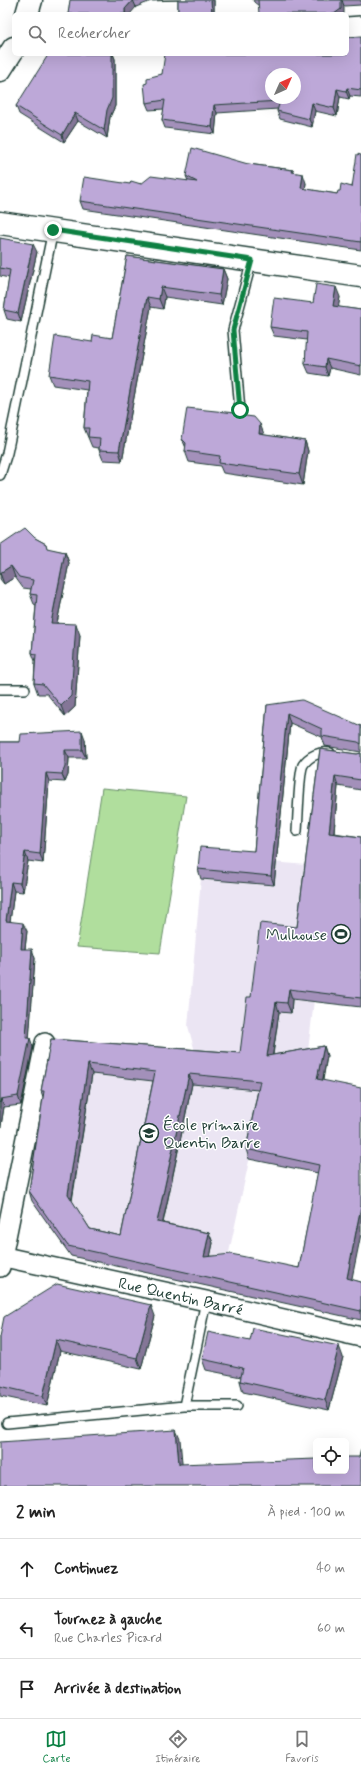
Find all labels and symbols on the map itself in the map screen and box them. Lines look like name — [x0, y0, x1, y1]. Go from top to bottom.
north arrow — [265, 68, 301, 104]
route end — [44, 221, 62, 239]
route start — [231, 401, 249, 419]
sports icon: Mulhouse — [330, 923, 352, 945]
place label: Mulhouse — [266, 925, 327, 946]
place label: École primaire Quentin Barre — [163, 1115, 261, 1154]
school or university icon: École primaire Quentin Barre — [138, 1122, 160, 1144]
street label: Rue Quentin Barré — [116, 1273, 245, 1321]

